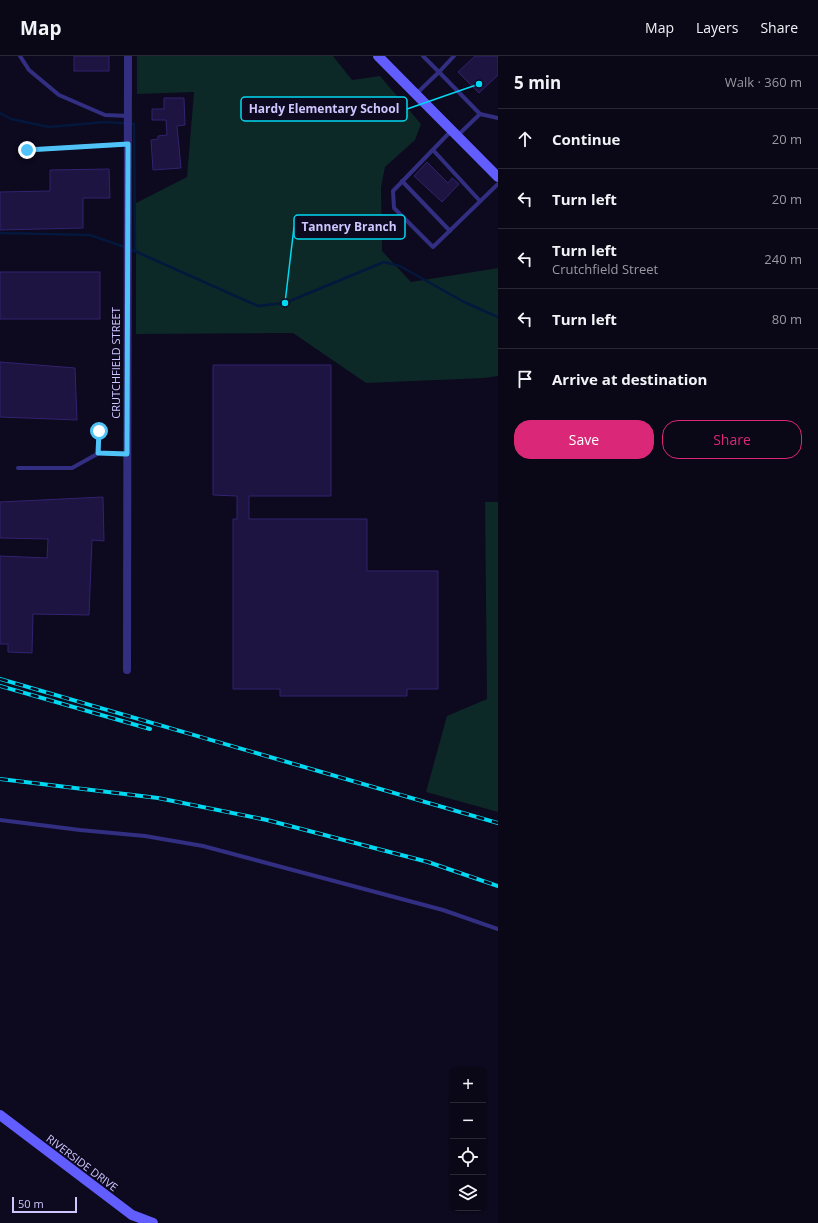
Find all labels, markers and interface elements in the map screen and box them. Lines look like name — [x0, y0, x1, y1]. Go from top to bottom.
text: Map — [20, 15, 61, 41]
text: Map — [645, 18, 674, 37]
text: Layers — [696, 18, 738, 37]
text: Share — [760, 18, 798, 37]
text: 5 min — [514, 71, 561, 94]
text: Walk · 360 m — [725, 73, 802, 91]
callout: Hardy Elementary School — [241, 97, 407, 121]
text: Hardy Elementary School — [249, 100, 399, 117]
icon: ahead — [514, 128, 536, 150]
text: Continue — [552, 129, 620, 149]
text: 20 m — [772, 130, 802, 148]
route end — [18, 141, 36, 159]
icon: left — [514, 188, 536, 210]
text: Turn left — [552, 189, 617, 209]
text: 20 m — [772, 190, 802, 208]
callout: Tannery Branch — [294, 215, 405, 239]
text: Tannery Branch — [301, 218, 397, 235]
text: Turn left — [552, 240, 617, 260]
icon: left — [514, 248, 536, 270]
text: 240 m — [764, 250, 802, 268]
text: Crutchfield Street — [552, 260, 658, 278]
street label: CRUTCHFIELD STREET — [108, 307, 123, 419]
icon: left — [514, 308, 536, 330]
text: Turn left — [552, 309, 617, 329]
text: 80 m — [772, 310, 802, 328]
icon: arrive — [514, 368, 536, 390]
text: Arrive at destination — [552, 369, 707, 389]
button: Save — [514, 420, 654, 459]
button: Share — [662, 420, 802, 459]
route start — [90, 422, 108, 440]
map controls — [450, 1067, 486, 1211]
button: + — [450, 1067, 486, 1103]
button: − — [450, 1103, 486, 1139]
street label: RIVERSIDE DRIVE — [43, 1131, 121, 1194]
button: locate — [450, 1139, 486, 1175]
button: layers — [450, 1175, 486, 1211]
scale bar — [12, 1195, 77, 1214]
text: 50 m — [18, 1196, 44, 1211]

